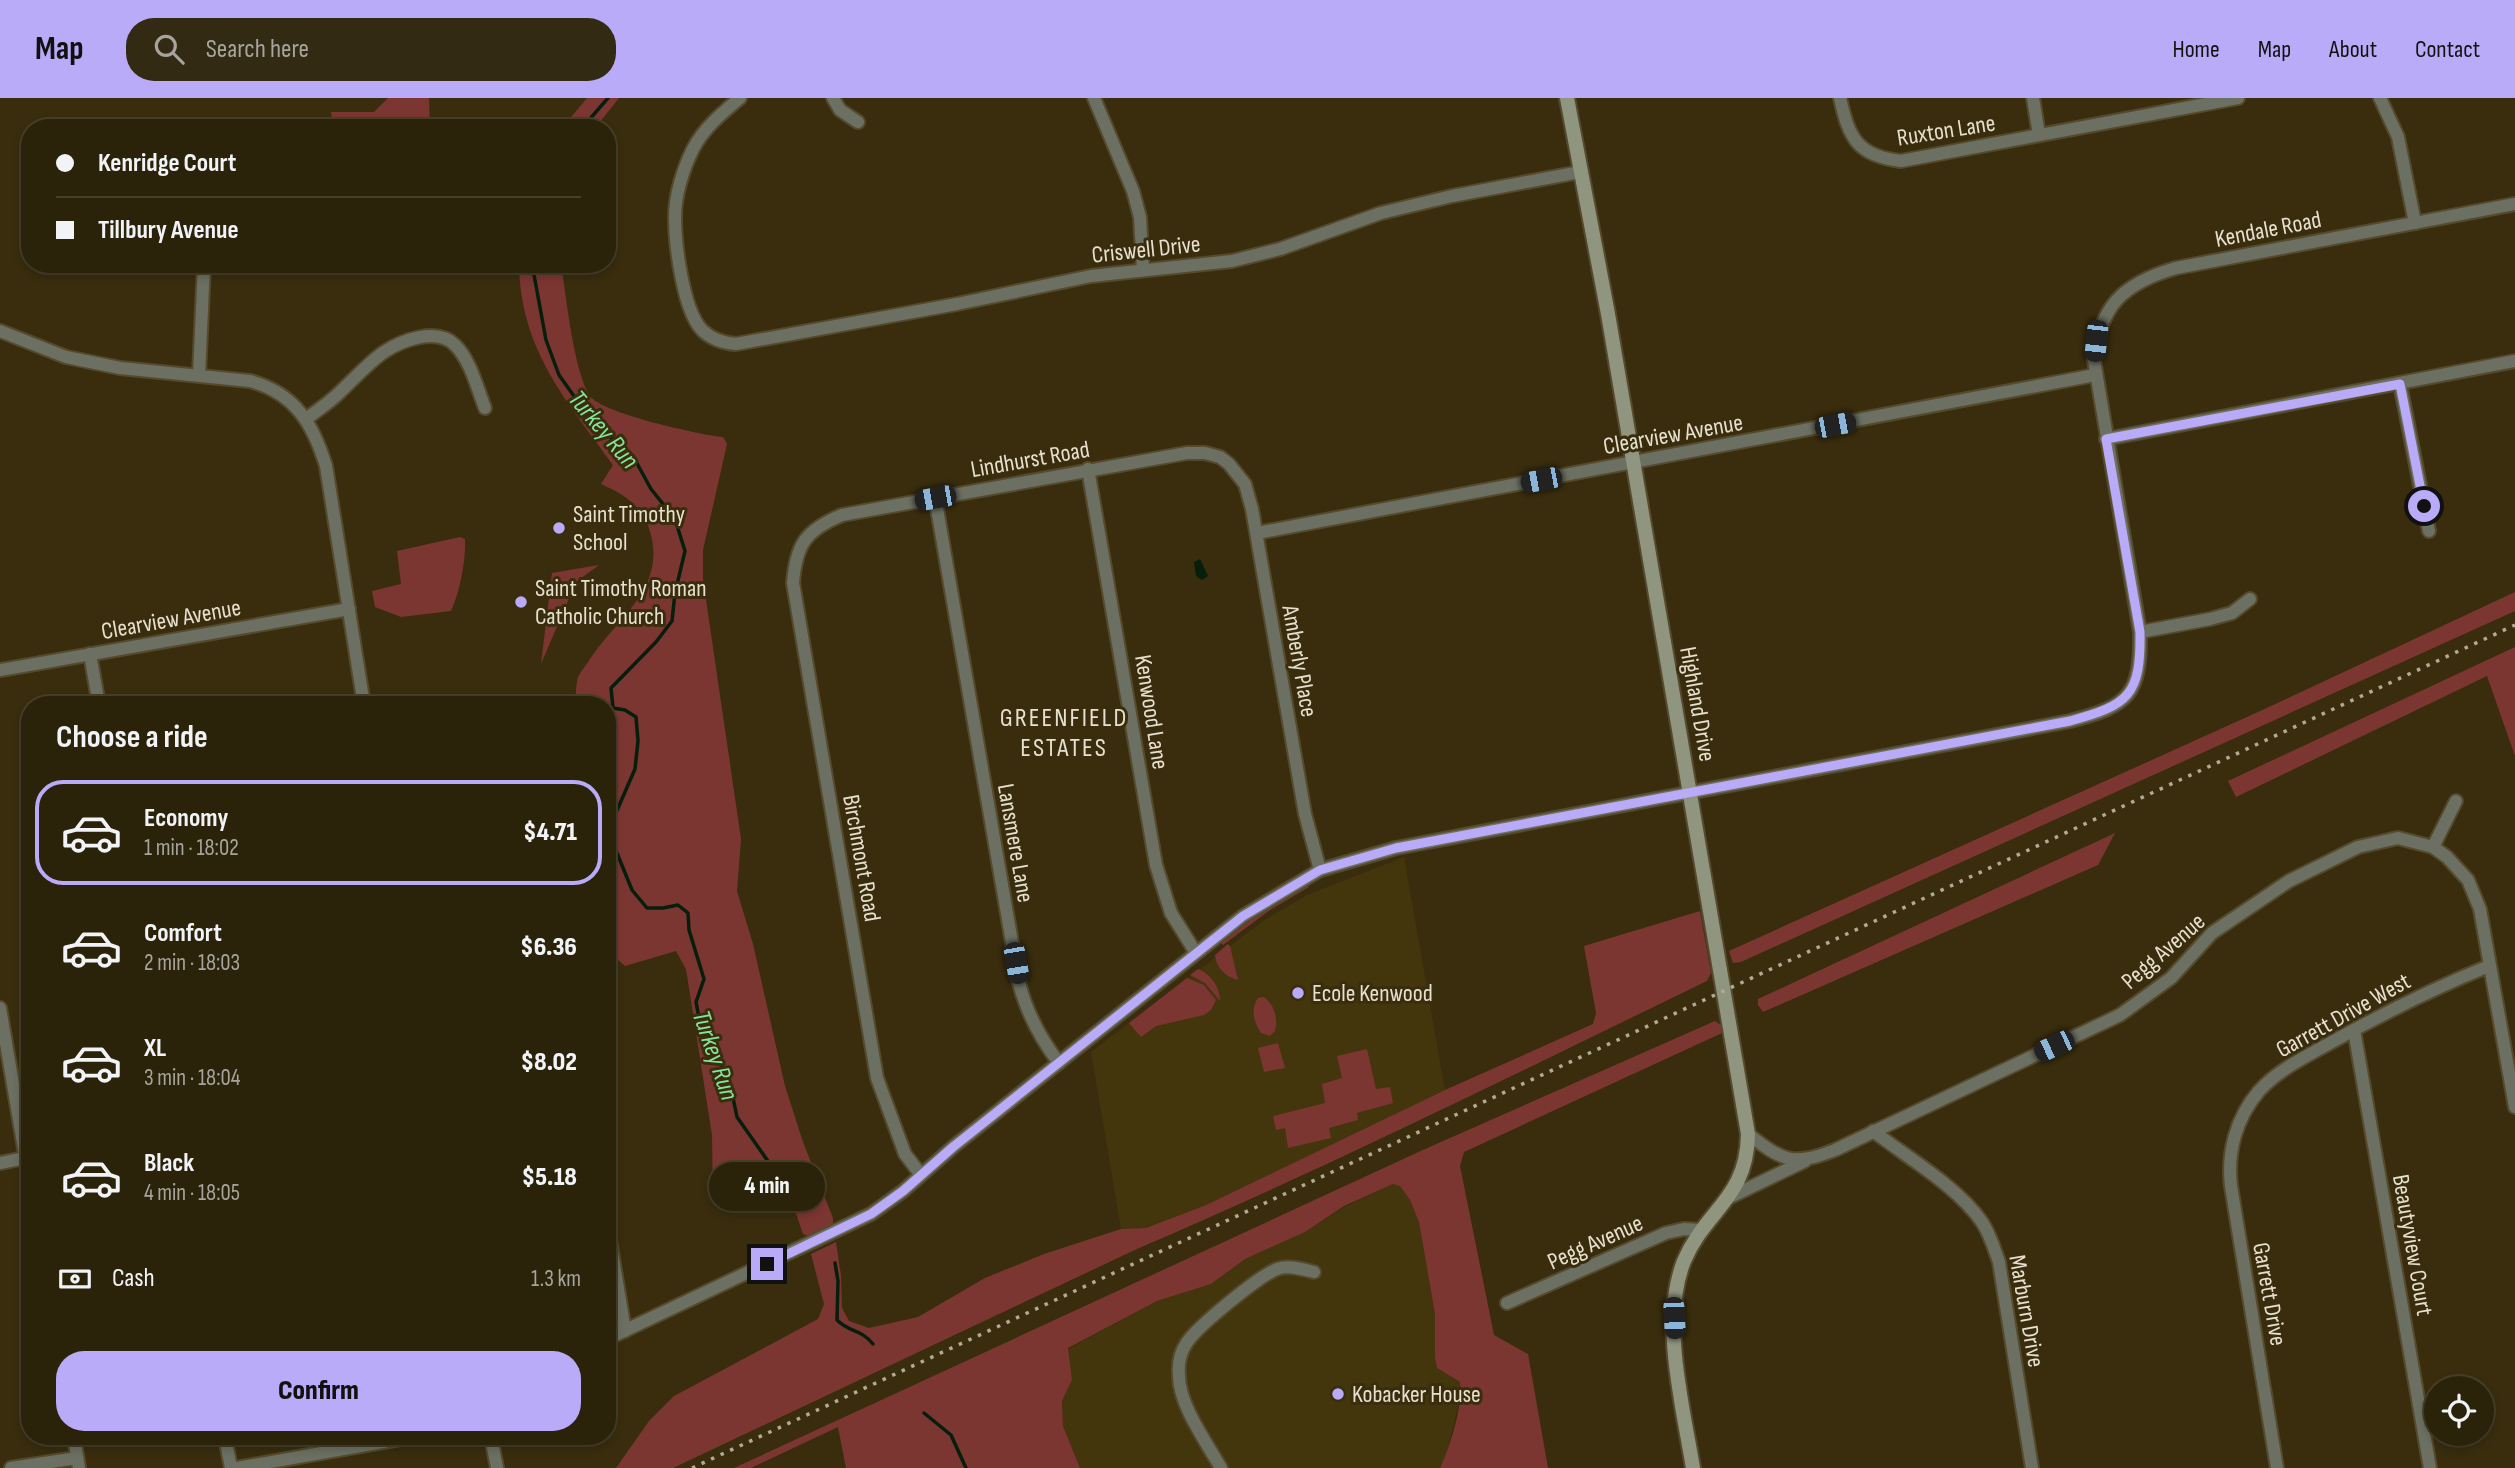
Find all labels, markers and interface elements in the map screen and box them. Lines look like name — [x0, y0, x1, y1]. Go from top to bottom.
search box — [126, 18, 616, 81]
text: Map — [35, 29, 84, 69]
icon: search — [150, 30, 188, 68]
text: Search here — [206, 34, 309, 65]
text: Home — [2172, 35, 2220, 64]
text: Map — [2258, 35, 2291, 64]
text: About — [2329, 35, 2377, 64]
text: Contact — [2415, 35, 2480, 64]
street label: Ruxton Lane — [1895, 108, 1997, 153]
text: Kenridge Court — [98, 148, 236, 179]
street label: Kendale Road — [2213, 205, 2324, 254]
text: Tillbury Avenue — [98, 215, 239, 246]
street label: Criswell Drive — [1090, 229, 1202, 270]
car — [2084, 319, 2109, 363]
water label: Turkey Run — [561, 384, 645, 476]
street label: Clearview Avenue — [1601, 408, 1745, 461]
car — [1813, 411, 1858, 439]
street label: Lindhurst Road — [968, 435, 1092, 484]
car — [1519, 466, 1564, 494]
car — [913, 484, 958, 512]
route start — [2408, 490, 2440, 522]
place label: Saint Timothy School — [573, 500, 685, 557]
marker: Saint Timothy School — [551, 520, 567, 536]
place label: Saint Timothy Roman Catholic Church — [535, 574, 706, 631]
street label: Clearview Avenue — [99, 593, 243, 646]
marker: Saint Timothy Roman Catholic Church — [513, 594, 529, 610]
street label: Amberly Place — [1275, 602, 1324, 719]
street label: Highland Drive — [1673, 644, 1722, 764]
street label: Kenwood Lane — [1128, 653, 1175, 771]
district label: GREENFIELD ESTATES — [1000, 703, 1128, 764]
text: Choose a ride — [56, 718, 208, 757]
street label: Lansmere Lane — [991, 781, 1040, 905]
street label: Birchmont Road — [836, 792, 887, 924]
icon: car — [60, 801, 123, 864]
text: Economy — [144, 803, 228, 834]
text: $4.71 — [523, 817, 577, 848]
text: 1 min · 18:02 — [144, 834, 239, 862]
street label: Pegg Avenue — [2116, 907, 2211, 996]
icon: car — [60, 916, 123, 979]
text: Comfort — [144, 918, 222, 949]
text: $6.36 — [520, 932, 577, 963]
car — [1003, 940, 1030, 986]
text: 2 min · 18:03 — [144, 949, 240, 977]
street label: Garrett Drive West — [2271, 967, 2415, 1064]
place label: Ecole Kenwood — [1312, 979, 1433, 1008]
marker: Ecole Kenwood — [1290, 985, 1306, 1001]
water label: Turkey Run — [685, 1007, 744, 1105]
car — [2031, 1028, 2078, 1064]
icon: car — [60, 1031, 123, 1094]
text: XL — [144, 1033, 166, 1064]
text: $8.02 — [521, 1047, 577, 1078]
text: 3 min · 18:04 — [144, 1064, 240, 1092]
icon: car — [60, 1146, 123, 1209]
text: Black — [144, 1148, 194, 1179]
text: $5.18 — [522, 1162, 577, 1193]
callout: 4 min — [709, 1162, 825, 1212]
text: 4 min — [744, 1172, 790, 1200]
street label: Beautyview Court — [2386, 1172, 2439, 1318]
text: 4 min · 18:05 — [144, 1179, 240, 1207]
street label: Pegg Avenue — [1543, 1209, 1647, 1276]
street label: Garrett Drive — [2246, 1240, 2293, 1348]
route end — [751, 1248, 783, 1280]
street label: Marburn Drive — [2002, 1253, 2051, 1369]
icon: cash — [56, 1260, 94, 1298]
text: Cash — [112, 1263, 155, 1294]
text: 1.3 km — [531, 1265, 581, 1293]
car — [1663, 1296, 1686, 1340]
button: Confirm — [56, 1351, 581, 1431]
map controls — [2424, 1376, 2494, 1446]
button: locate — [2424, 1376, 2494, 1446]
place label: Kobacker House — [1352, 1380, 1481, 1409]
marker: Kobacker House — [1330, 1386, 1346, 1402]

